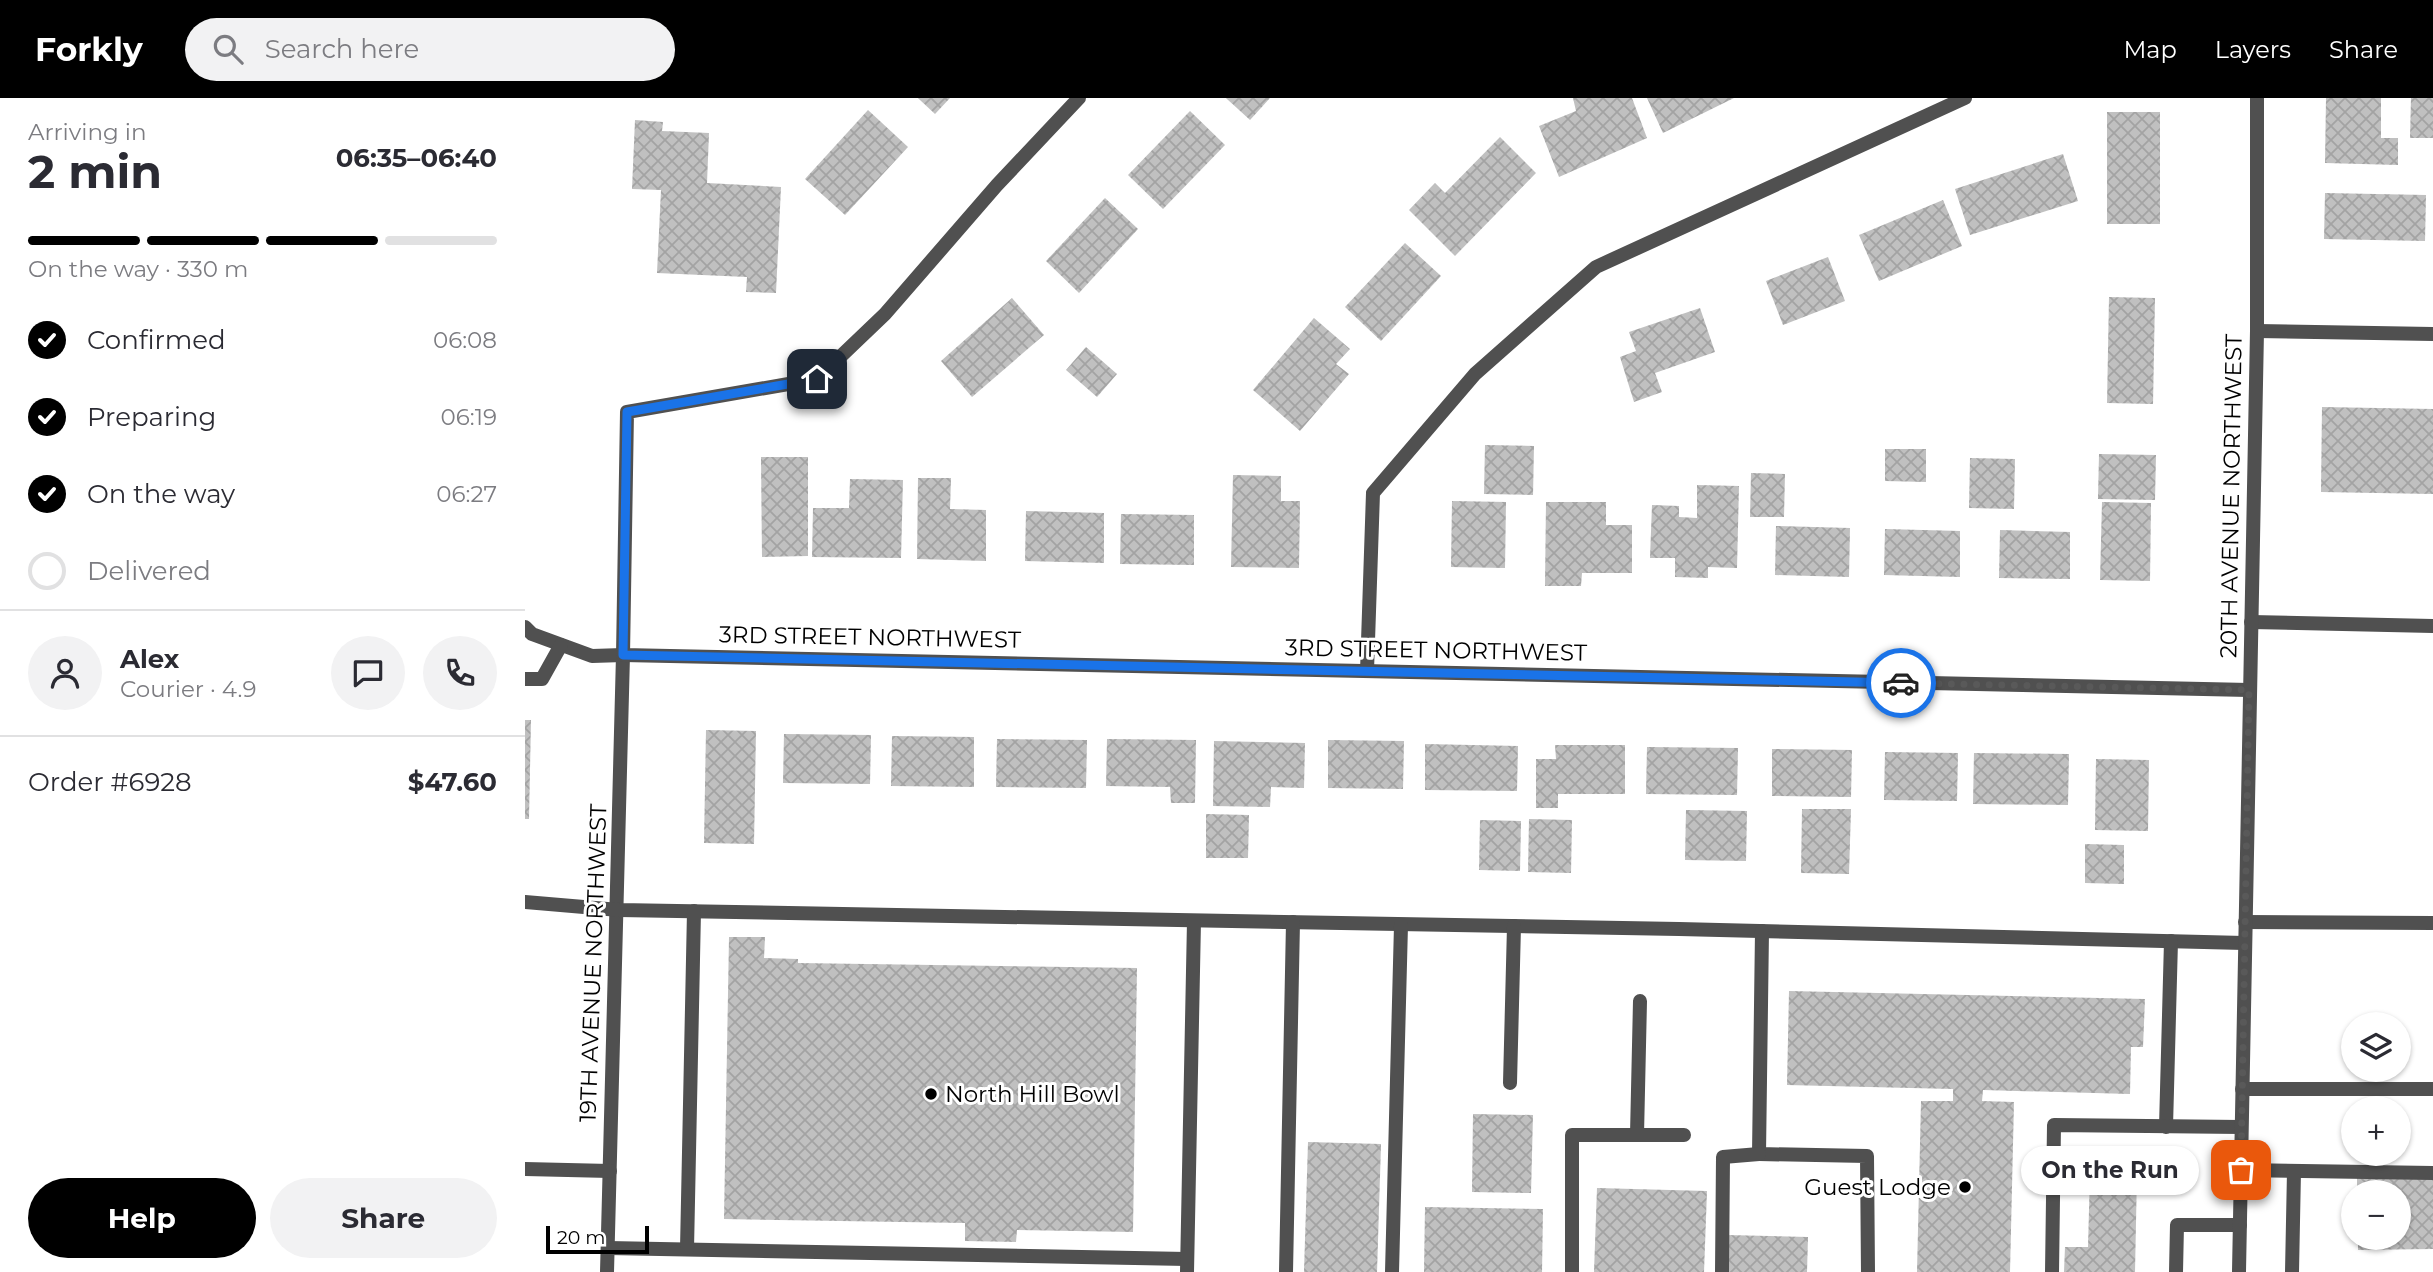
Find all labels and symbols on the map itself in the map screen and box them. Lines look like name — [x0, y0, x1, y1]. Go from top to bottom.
street label: 20TH AVENUE NORTHWEST — [2214, 333, 2248, 658]
pin — [787, 349, 847, 409]
street label: 3RD STREET NORTHWEST — [719, 620, 1022, 654]
street label: 3RD STREET NORTHWEST — [1285, 633, 1588, 667]
courier — [1866, 648, 1936, 718]
street label: 19TH AVENUE NORTHWEST — [573, 803, 613, 1123]
place label: North Hill Bowl — [945, 1080, 1120, 1108]
marker: North Hill Bowl — [923, 1086, 939, 1102]
pin — [2211, 1140, 2271, 1200]
callout: On the Run — [2021, 1146, 2199, 1194]
place label: Guest Lodge — [1804, 1173, 1951, 1201]
marker: Guest Lodge — [1957, 1179, 1973, 1195]
scale bar — [546, 1223, 649, 1255]

